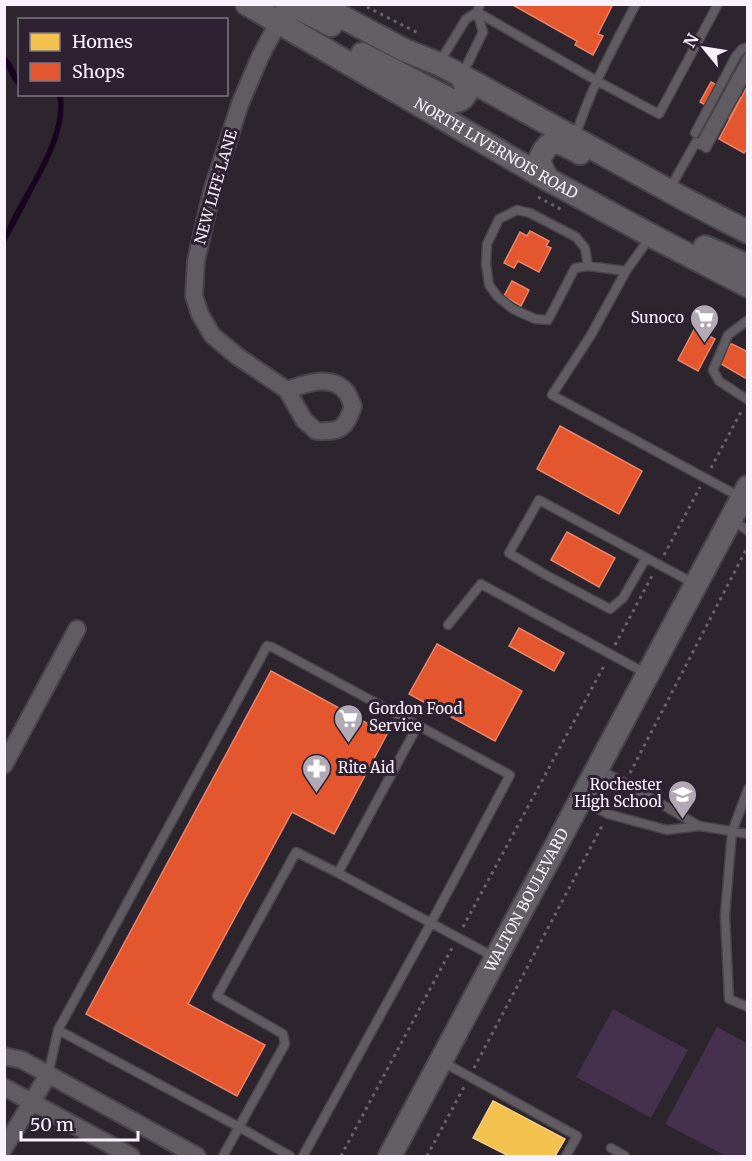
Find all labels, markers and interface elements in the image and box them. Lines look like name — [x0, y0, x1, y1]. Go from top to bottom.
legend — [18, 18, 228, 96]
north arrow — [674, 18, 734, 78]
text: Homes — [72, 30, 133, 53]
text: N — [679, 30, 703, 51]
text: Shops — [72, 60, 125, 83]
street label: NORTH LIVERNOIS ROAD — [411, 94, 581, 203]
street label: NEW LIFE LANE — [190, 127, 241, 246]
supermarket icon: Sunoco — [689, 302, 721, 344]
place label: Sunoco — [631, 308, 684, 327]
place label: Gordon Food Service — [369, 699, 462, 735]
supermarket icon: Gordon Food Service — [332, 702, 364, 744]
pharmacy icon: Rite Aid — [301, 752, 333, 794]
place label: Rite Aid — [338, 758, 395, 777]
place label: Rochester High School — [574, 775, 662, 811]
school or university icon: Rochester High School — [667, 778, 699, 820]
street label: WALTON BOULEVARD — [480, 825, 573, 976]
scale bar — [21, 1104, 138, 1142]
text: 50 m — [30, 1113, 74, 1136]

